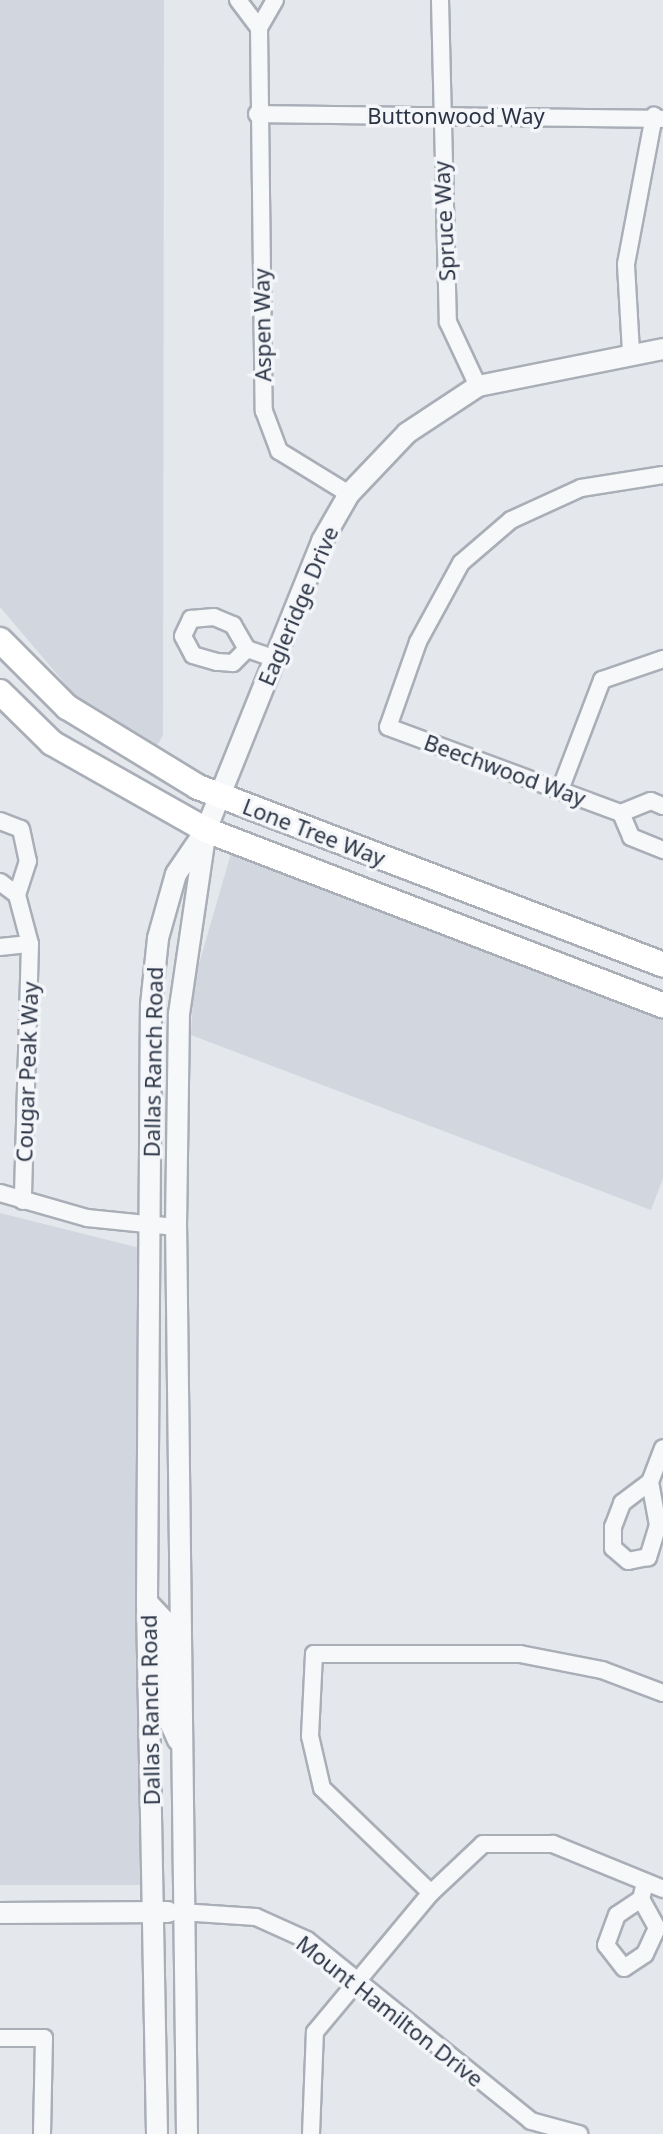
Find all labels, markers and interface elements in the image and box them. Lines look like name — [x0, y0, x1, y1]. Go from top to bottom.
street label: Buttonwood Way — [367, 103, 545, 129]
street label: Spruce Way — [428, 160, 460, 282]
street label: Aspen Way — [248, 268, 276, 382]
street label: Eagleridge Drive — [253, 522, 343, 690]
street label: Beechwood Way — [421, 729, 589, 811]
street label: Lone Tree Way — [239, 793, 389, 871]
street label: Dallas Ranch Road — [138, 966, 168, 1158]
street label: Cougar Peak Way — [11, 981, 43, 1163]
street label: Dallas Ranch Road — [135, 1614, 165, 1806]
street label: Mount Hamilton Drive — [291, 1930, 489, 2092]

